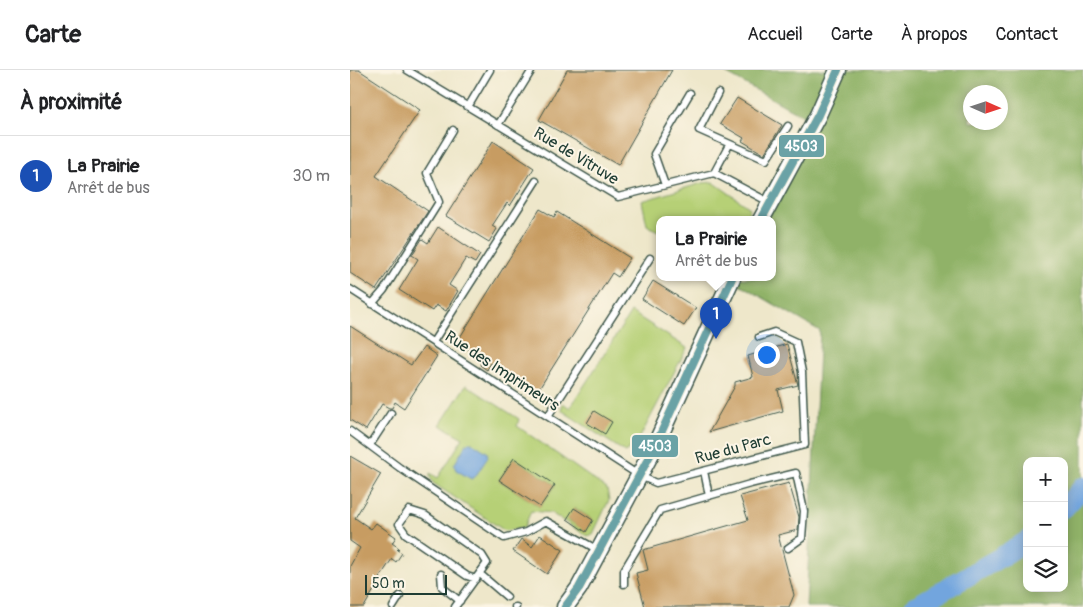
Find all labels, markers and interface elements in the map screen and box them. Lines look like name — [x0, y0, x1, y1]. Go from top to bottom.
text: Carte — [25, 20, 81, 49]
text: Accueil — [747, 23, 803, 46]
text: Carte — [831, 23, 873, 46]
text: À propos — [901, 23, 967, 46]
text: Contact — [995, 23, 1058, 46]
north arrow — [963, 85, 1008, 130]
text: À proximité — [20, 89, 123, 116]
street label: Rue de Vitruve — [530, 123, 622, 189]
line badge: 4503 — [778, 134, 825, 158]
text: 4503 — [784, 138, 818, 155]
text: La Prairie — [67, 154, 139, 178]
text: 1 — [33, 166, 39, 186]
text: 30 m — [292, 166, 330, 186]
text: Arrêt de bus — [67, 178, 150, 198]
popup — [656, 216, 776, 281]
text: La Prairie — [675, 227, 747, 251]
text: Arrêt de bus — [675, 251, 757, 271]
pin: 1 — [700, 298, 732, 339]
street label: Rue des Imprimeurs — [441, 326, 563, 416]
your location — [754, 342, 780, 368]
street label: Rue du Parc — [693, 429, 773, 469]
line badge: 4503 — [631, 434, 679, 458]
text: 4503 — [638, 438, 672, 455]
map controls — [1023, 457, 1068, 592]
button: + — [1023, 457, 1068, 502]
button: − — [1023, 502, 1068, 547]
button: layers — [1023, 547, 1068, 592]
scale bar — [365, 572, 448, 595]
text: 50 m — [372, 575, 405, 592]

